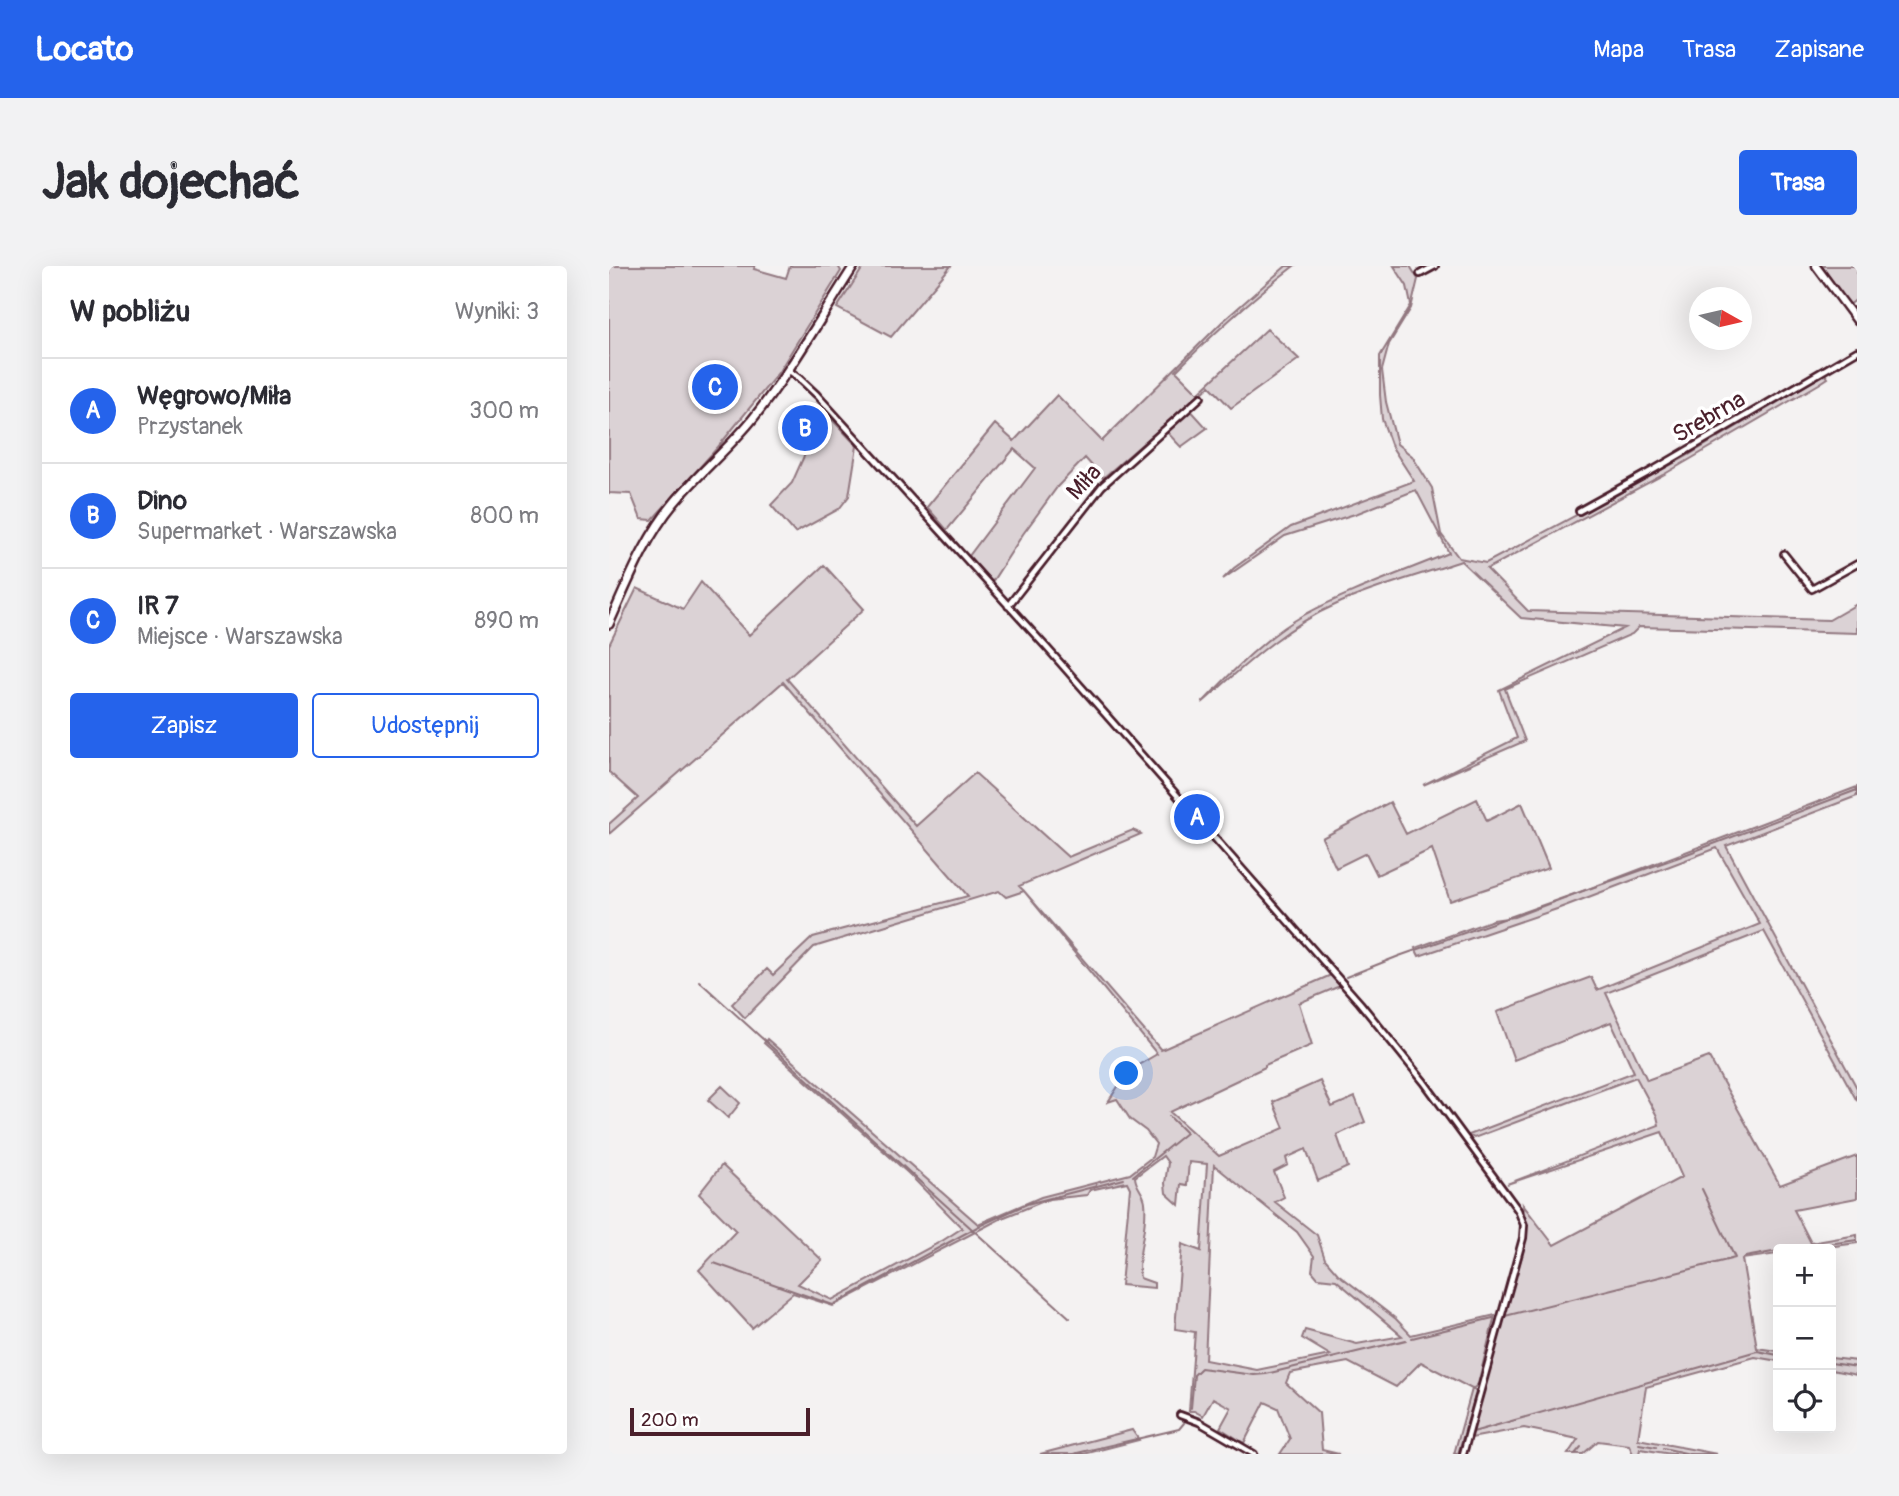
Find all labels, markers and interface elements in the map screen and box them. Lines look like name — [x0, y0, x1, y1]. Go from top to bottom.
text: Locato — [35, 29, 133, 70]
text: Mapa — [1593, 35, 1644, 64]
text: Trasa — [1682, 35, 1736, 64]
text: Zapisane — [1774, 35, 1864, 64]
button: Trasa — [1739, 150, 1857, 215]
text: Jak dojechać — [42, 152, 300, 213]
north arrow — [1689, 287, 1752, 350]
text: W pobliżu — [70, 293, 190, 330]
text: Wyniki: 3 — [455, 297, 539, 326]
pin: C — [692, 361, 738, 413]
text: Węgrowo/Miła — [137, 380, 291, 412]
street label: Srebrna — [1668, 385, 1750, 449]
text: A — [86, 396, 100, 425]
text: 300 m — [469, 396, 539, 425]
pin: B — [782, 402, 828, 454]
text: Przystanek — [137, 412, 243, 441]
street label: Miła — [1060, 458, 1108, 506]
text: Dino — [137, 485, 187, 517]
text: B — [86, 501, 100, 530]
text: 800 m — [471, 501, 539, 530]
text: Supermarket · Warszawska — [137, 517, 397, 546]
text: IR 7 — [137, 590, 179, 622]
text: C — [86, 606, 100, 635]
text: 890 m — [474, 606, 539, 635]
text: Miejsce · Warszawska — [137, 622, 343, 651]
button: Zapisz — [70, 693, 298, 758]
button: Udostępnij — [312, 693, 539, 758]
pin: A — [1174, 791, 1220, 843]
your location — [1109, 1056, 1143, 1090]
map controls — [1773, 1244, 1836, 1433]
button: + — [1773, 1244, 1836, 1307]
button: − — [1773, 1307, 1836, 1370]
button: locate — [1773, 1370, 1836, 1433]
scale bar — [630, 1405, 810, 1437]
text: 200 m — [641, 1408, 699, 1432]

